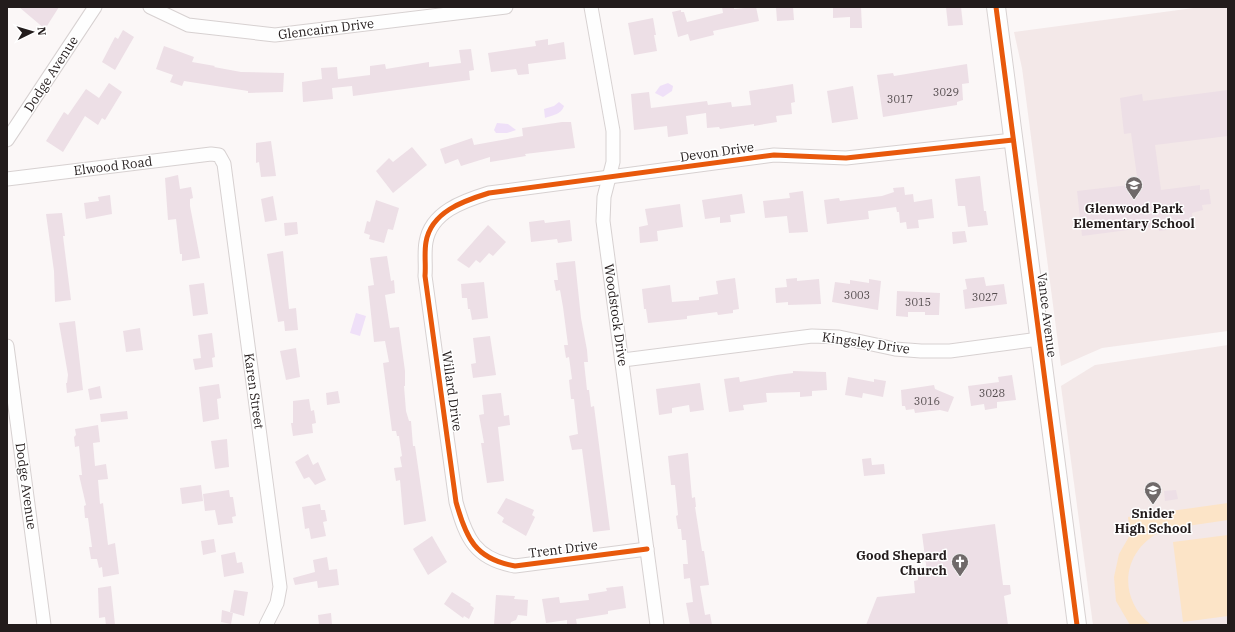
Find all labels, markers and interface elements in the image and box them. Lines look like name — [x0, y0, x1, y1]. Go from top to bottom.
north arrow — [12, 12, 52, 52]
street label: Glencairn Drive — [277, 15, 375, 43]
text: N — [35, 26, 49, 36]
street label: Dodge Avenue — [20, 33, 82, 115]
house number: 3029 — [933, 85, 959, 99]
house number: 3017 — [887, 92, 913, 106]
street label: Devon Drive — [679, 138, 755, 166]
street label: Elwood Road — [73, 153, 153, 179]
school or university icon: Glenwood Park Elementary School — [1124, 175, 1144, 200]
place label: Glenwood Park Elementary School — [1073, 200, 1195, 232]
street label: Woodstock Drive — [600, 263, 632, 367]
street label: Vance Avenue — [1033, 272, 1061, 358]
house number: 3003 — [844, 288, 870, 302]
house number: 3027 — [972, 290, 998, 304]
house number: 3015 — [905, 295, 931, 309]
street label: Kingsley Drive — [821, 328, 911, 358]
street label: Willard Drive — [438, 350, 466, 432]
street label: Karen Street — [240, 352, 268, 431]
house number: 3028 — [979, 386, 1005, 400]
house number: 3016 — [914, 394, 940, 408]
street label: Dodge Avenue — [12, 442, 40, 530]
school or university icon: Snider High School — [1143, 480, 1163, 505]
place label: Snider High School — [1114, 505, 1192, 537]
street label: Trent Drive — [527, 536, 599, 562]
place label: Good Shepard Church — [856, 547, 948, 579]
church icon: Good Shepard Church — [950, 552, 970, 577]

